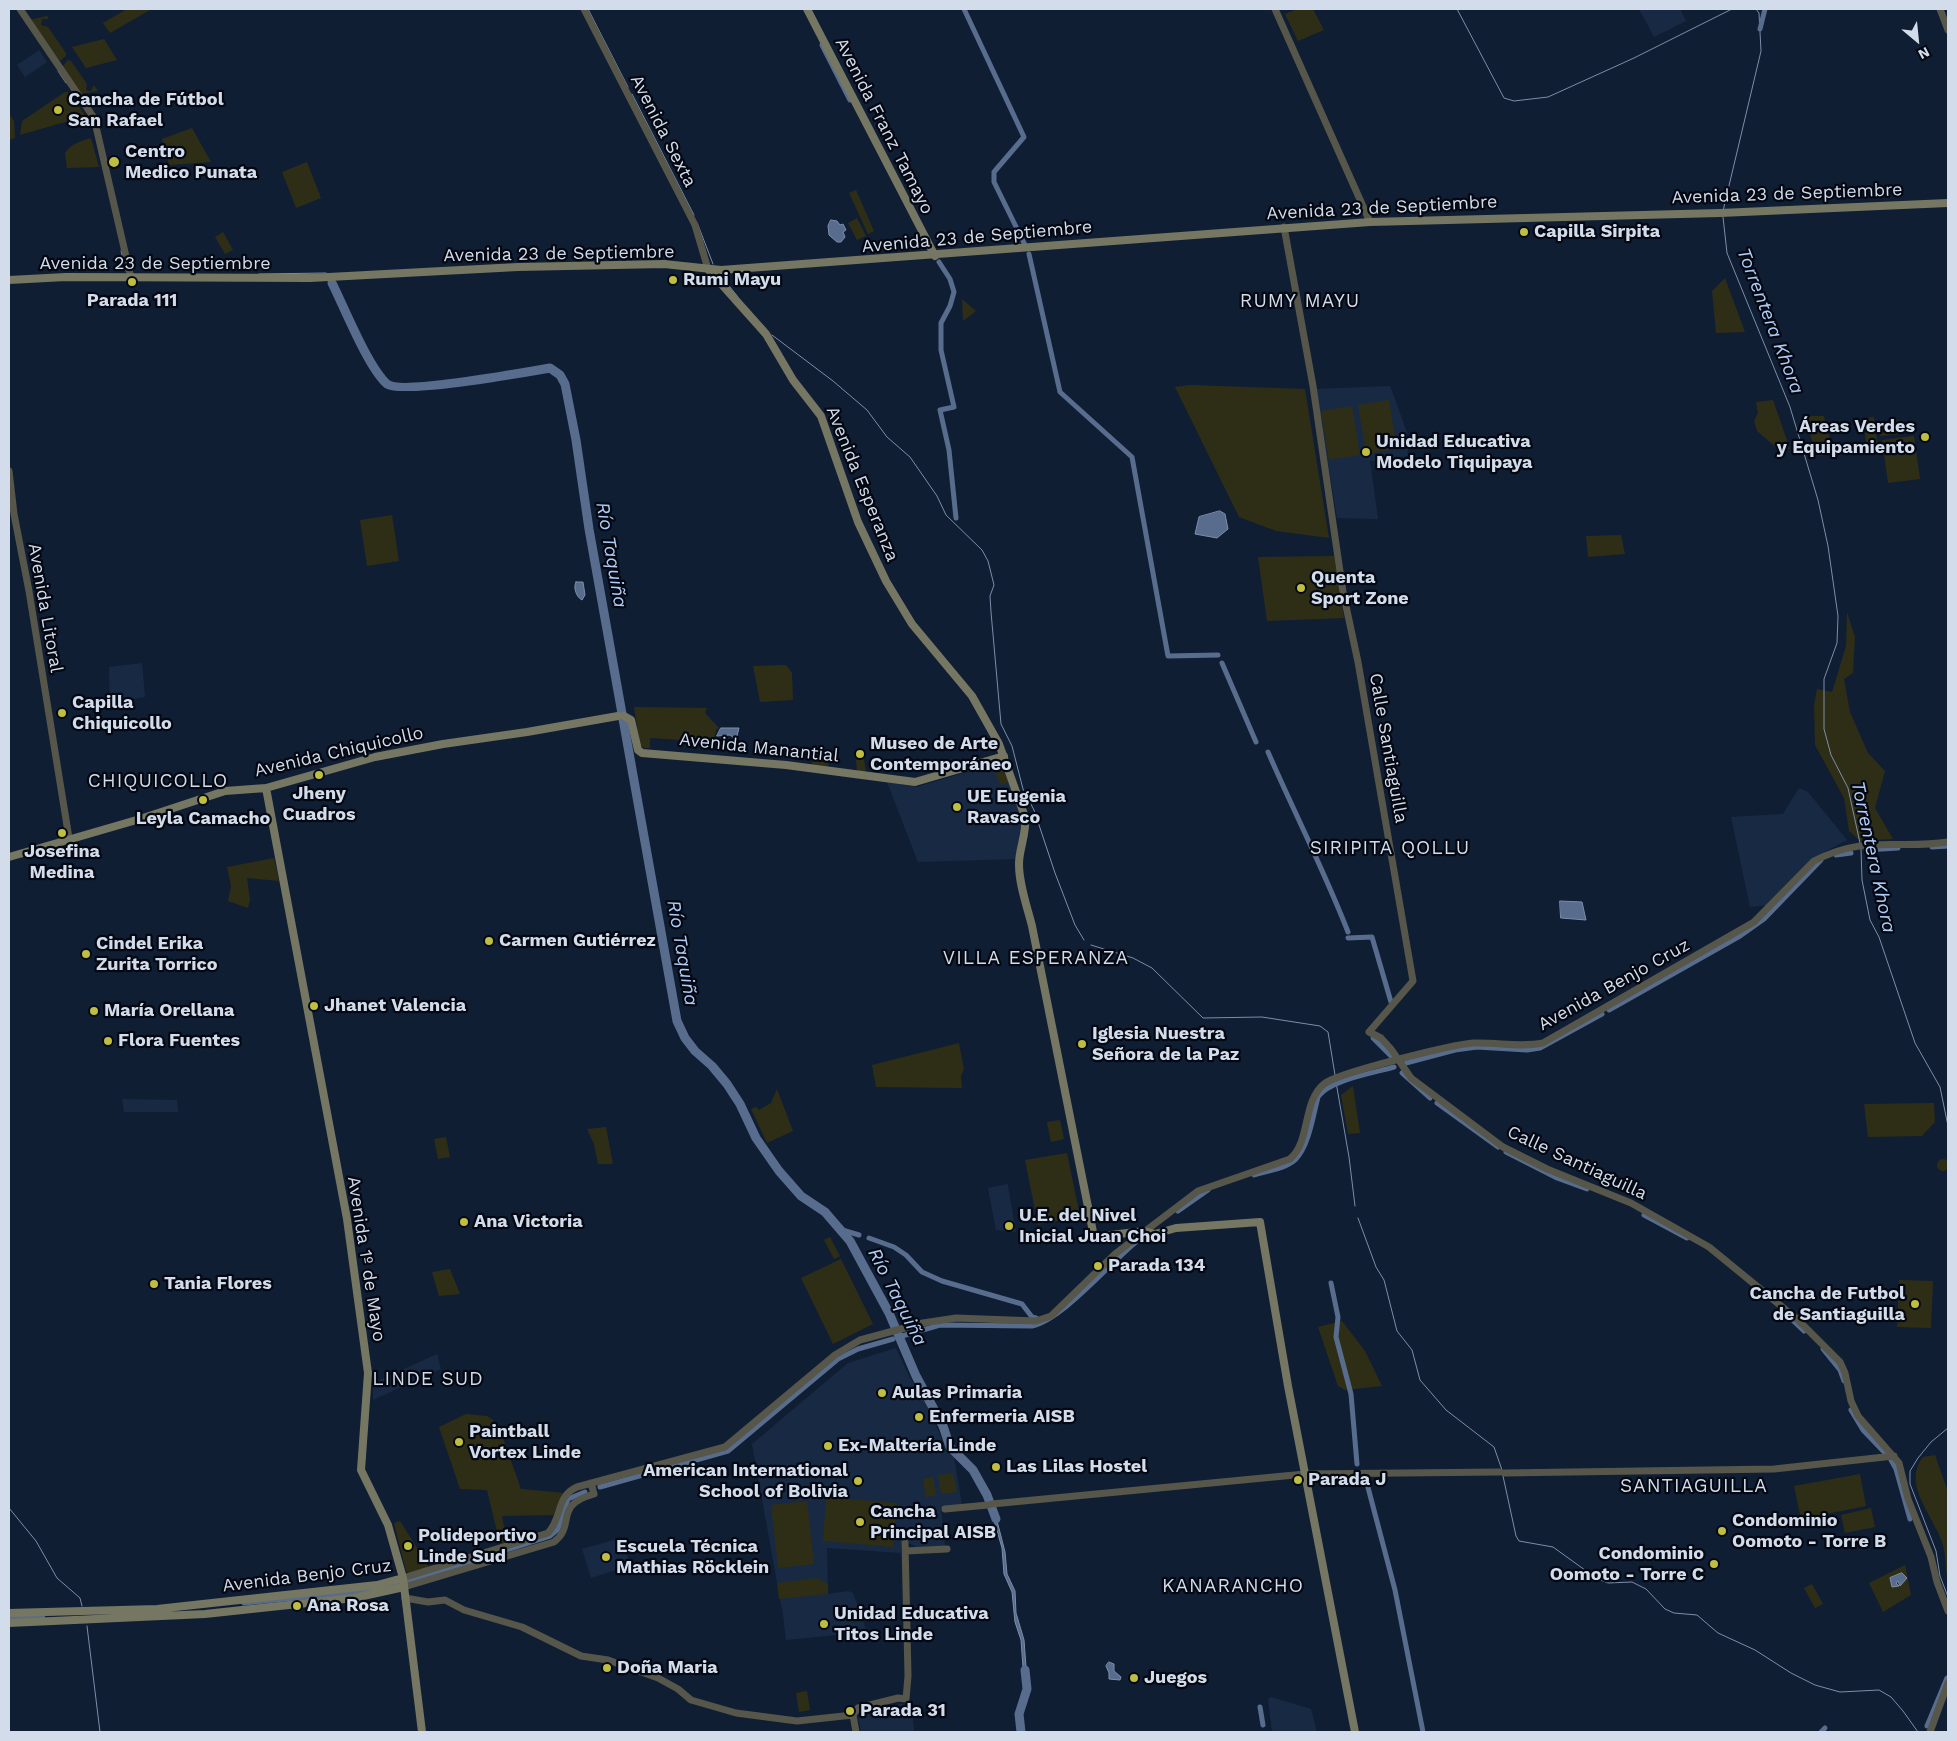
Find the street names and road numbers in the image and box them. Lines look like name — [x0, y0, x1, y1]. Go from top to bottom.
street label: Avenida Franz Tamayo — [830, 34, 938, 218]
street label: Avenida Sexta — [625, 71, 701, 191]
street label: Avenida 23 de Septiembre — [1671, 179, 1903, 209]
street label: Avenida 23 de Septiembre — [1266, 191, 1498, 225]
street label: Avenida 23 de Septiembre — [861, 216, 1093, 258]
street label: Avenida 23 de Septiembre — [443, 241, 675, 267]
street label: Avenida 23 de Septiembre — [39, 253, 271, 275]
street label: Avenida Esperanza — [821, 403, 903, 565]
street label: Avenida Litoral — [23, 541, 67, 675]
street label: Calle Santiaguilla — [1364, 671, 1412, 825]
street label: Avenida Chiquicollo — [252, 722, 426, 782]
street label: Avenida Manantial — [678, 729, 840, 767]
street label: Avenida Benjo Cruz — [1534, 934, 1694, 1036]
street label: Calle Santiaguilla — [1504, 1121, 1650, 1205]
street label: Avenida 1º de Mayo — [342, 1175, 390, 1343]
street label: Avenida Benjo Cruz — [221, 1555, 393, 1597]

